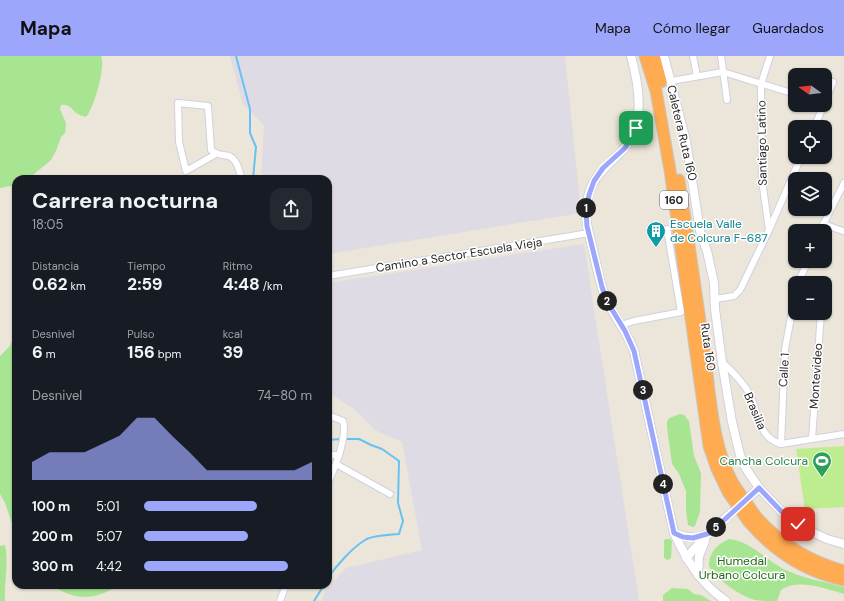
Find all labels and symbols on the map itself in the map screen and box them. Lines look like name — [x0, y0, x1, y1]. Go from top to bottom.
north arrow — [788, 68, 832, 112]
street label: Caletera Ruta 160 — [663, 84, 701, 182]
street label: Santiago Latino — [753, 100, 771, 186]
pin — [619, 111, 653, 145]
road number: 160 — [660, 191, 688, 209]
pin: 1 — [576, 198, 596, 218]
place label: Escuela Valle de Colcura F-687 — [670, 216, 768, 246]
building icon: Escuela Valle de Colcura F-687 — [645, 220, 667, 248]
street label: Camino a Sector Escuela Vieja — [375, 234, 543, 276]
pin: 2 — [597, 291, 617, 311]
street label: Ruta 160 — [697, 322, 719, 372]
street label: Montevideo — [806, 343, 826, 409]
street label: Calle 1 — [775, 352, 793, 388]
pin: 3 — [633, 380, 653, 400]
street label: Brasilia — [740, 390, 770, 432]
sports icon: Cancha Colcura — [811, 450, 833, 478]
place label: Cancha Colcura — [719, 453, 808, 469]
pin: 4 — [653, 474, 673, 494]
pin — [781, 507, 815, 541]
pin: 5 — [706, 517, 726, 537]
park label: Humedal Urbano Colcura — [699, 553, 785, 583]

